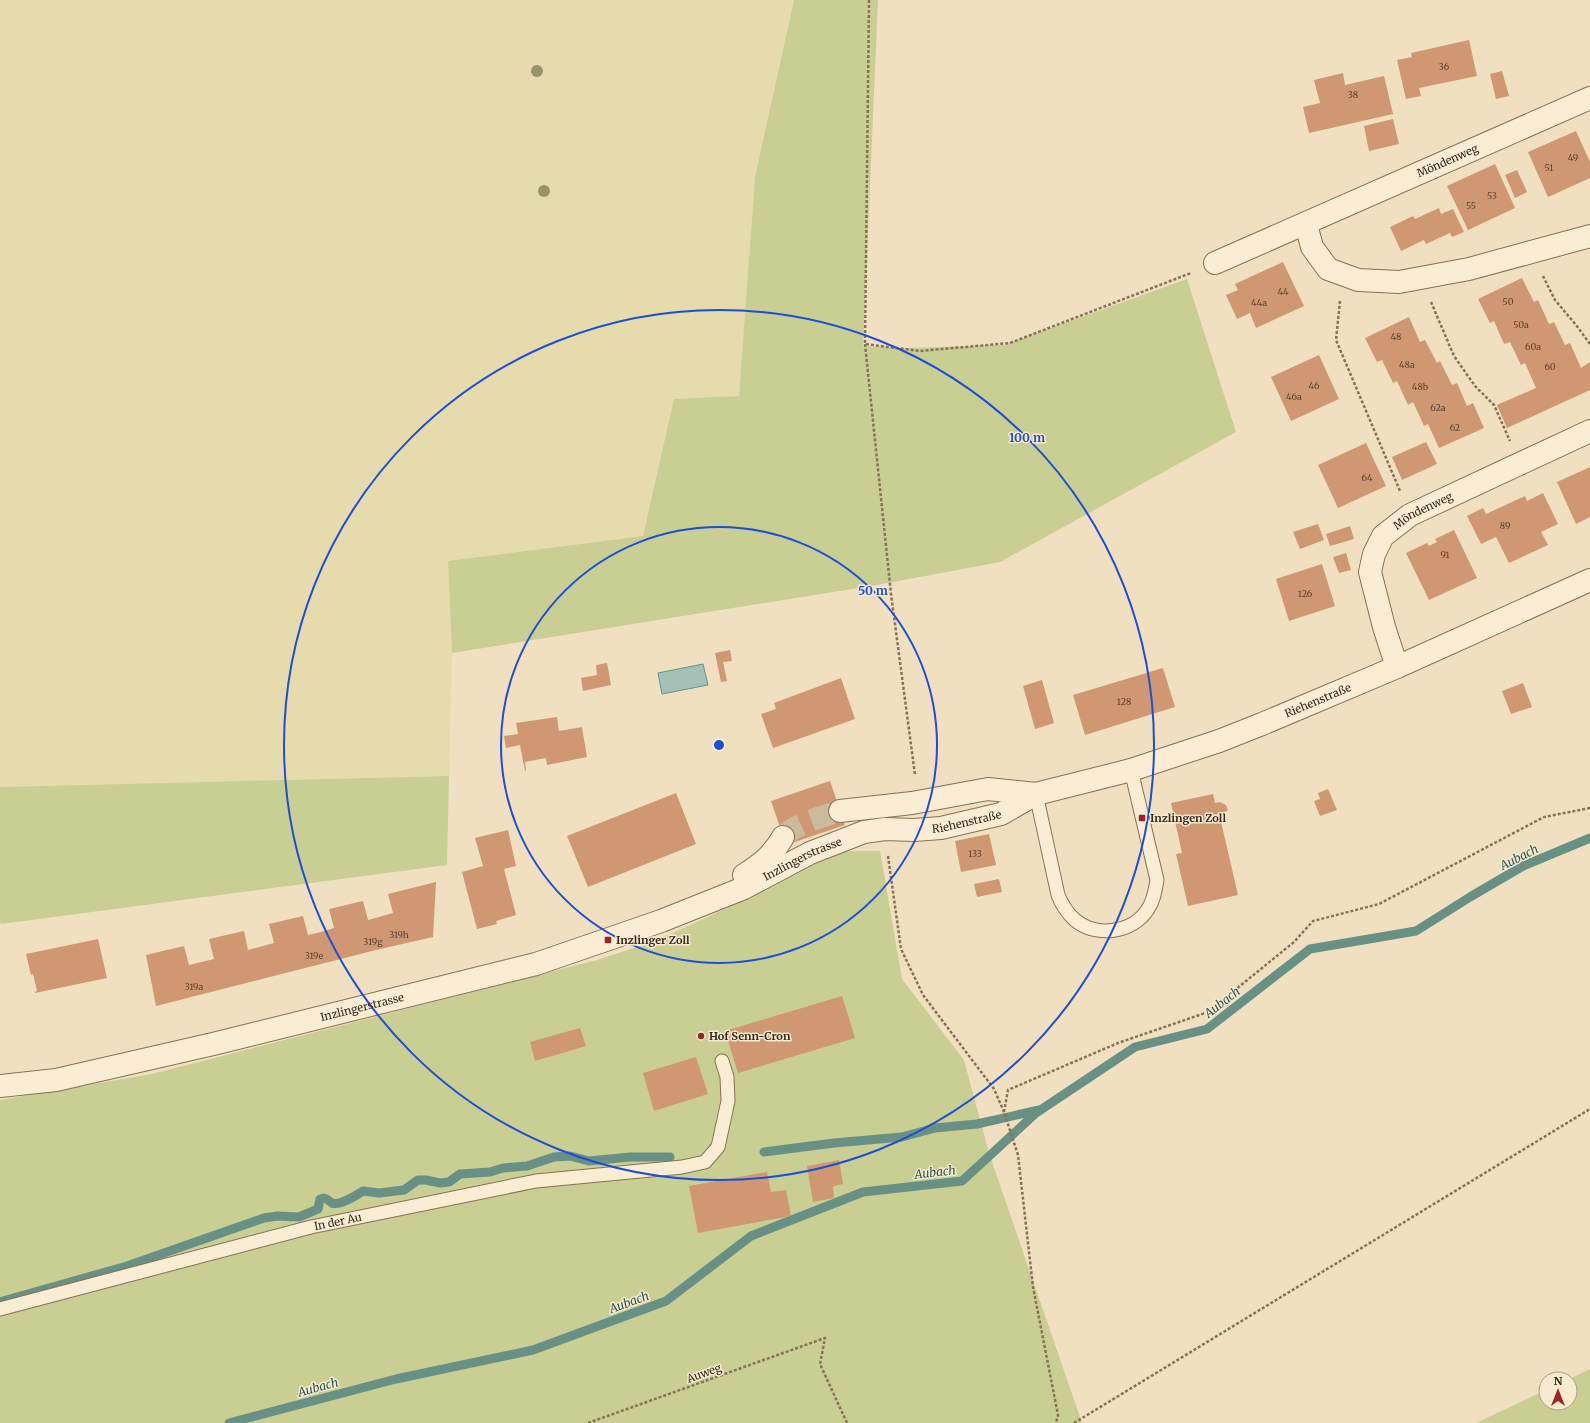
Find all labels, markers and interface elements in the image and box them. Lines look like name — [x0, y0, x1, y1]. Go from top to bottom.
house number: 36 — [1439, 61, 1450, 72]
house number: 38 — [1348, 89, 1358, 100]
street label: Möndenweg — [1415, 141, 1481, 180]
house number: 49 — [1568, 152, 1578, 163]
house number: 51 — [1545, 162, 1553, 173]
house number: 53 — [1487, 190, 1497, 201]
house number: 55 — [1466, 200, 1476, 211]
house number: 44 — [1277, 286, 1289, 297]
house number: 50 — [1503, 296, 1514, 307]
house number: 44a — [1251, 297, 1267, 308]
house number: 50a — [1513, 319, 1529, 330]
house number: 48 — [1391, 331, 1401, 342]
house number: 60a — [1525, 341, 1541, 352]
house number: 48a — [1399, 359, 1415, 370]
house number: 60 — [1544, 361, 1556, 372]
house number: 46 — [1309, 380, 1320, 391]
house number: 48b — [1412, 381, 1429, 392]
house number: 46a — [1286, 391, 1302, 402]
house number: 62a — [1430, 402, 1446, 413]
house number: 62 — [1450, 422, 1460, 433]
text: 100 m — [1009, 430, 1045, 445]
house number: 64 — [1362, 472, 1373, 483]
street label: Möndenweg — [1390, 489, 1455, 532]
house number: 89 — [1500, 520, 1510, 531]
house number: 91 — [1440, 549, 1450, 560]
text: 50 m — [858, 583, 888, 598]
house number: 126 — [1298, 588, 1313, 599]
street label: Riehenstraße — [1282, 680, 1353, 721]
house number: 128 — [1117, 696, 1131, 707]
centre of rings — [712, 738, 726, 752]
street label: Riehenstraße — [932, 807, 1003, 836]
place label: Inzlingen Zoll — [1150, 811, 1226, 825]
marker: Inzlingen Zoll — [1137, 813, 1147, 823]
street label: Inzlingerstrasse — [761, 834, 844, 884]
water label: Aubach — [1496, 841, 1541, 873]
house number: 133 — [968, 848, 982, 859]
house number: 319h — [389, 929, 409, 940]
place label: Inzlinger Zoll — [616, 933, 690, 947]
marker: Inzlinger Zoll — [603, 935, 613, 945]
house number: 319g — [363, 936, 383, 947]
house number: 319e — [305, 950, 324, 961]
house number: 319a — [185, 981, 204, 992]
water label: Aubach — [1200, 983, 1243, 1021]
street label: Inzlingerstrasse — [319, 990, 406, 1024]
place label: Hof Senn-Cron — [709, 1029, 791, 1043]
marker: Hof Senn-Cron — [696, 1031, 706, 1041]
water label: Aubach — [913, 1162, 956, 1182]
street label: In der Au — [313, 1210, 363, 1233]
water label: Aubach — [606, 1288, 651, 1316]
street label: Auweg — [684, 1360, 724, 1386]
north arrow — [1538, 1371, 1578, 1411]
water label: Aubach — [295, 1374, 340, 1400]
text: N — [1554, 1374, 1563, 1388]

